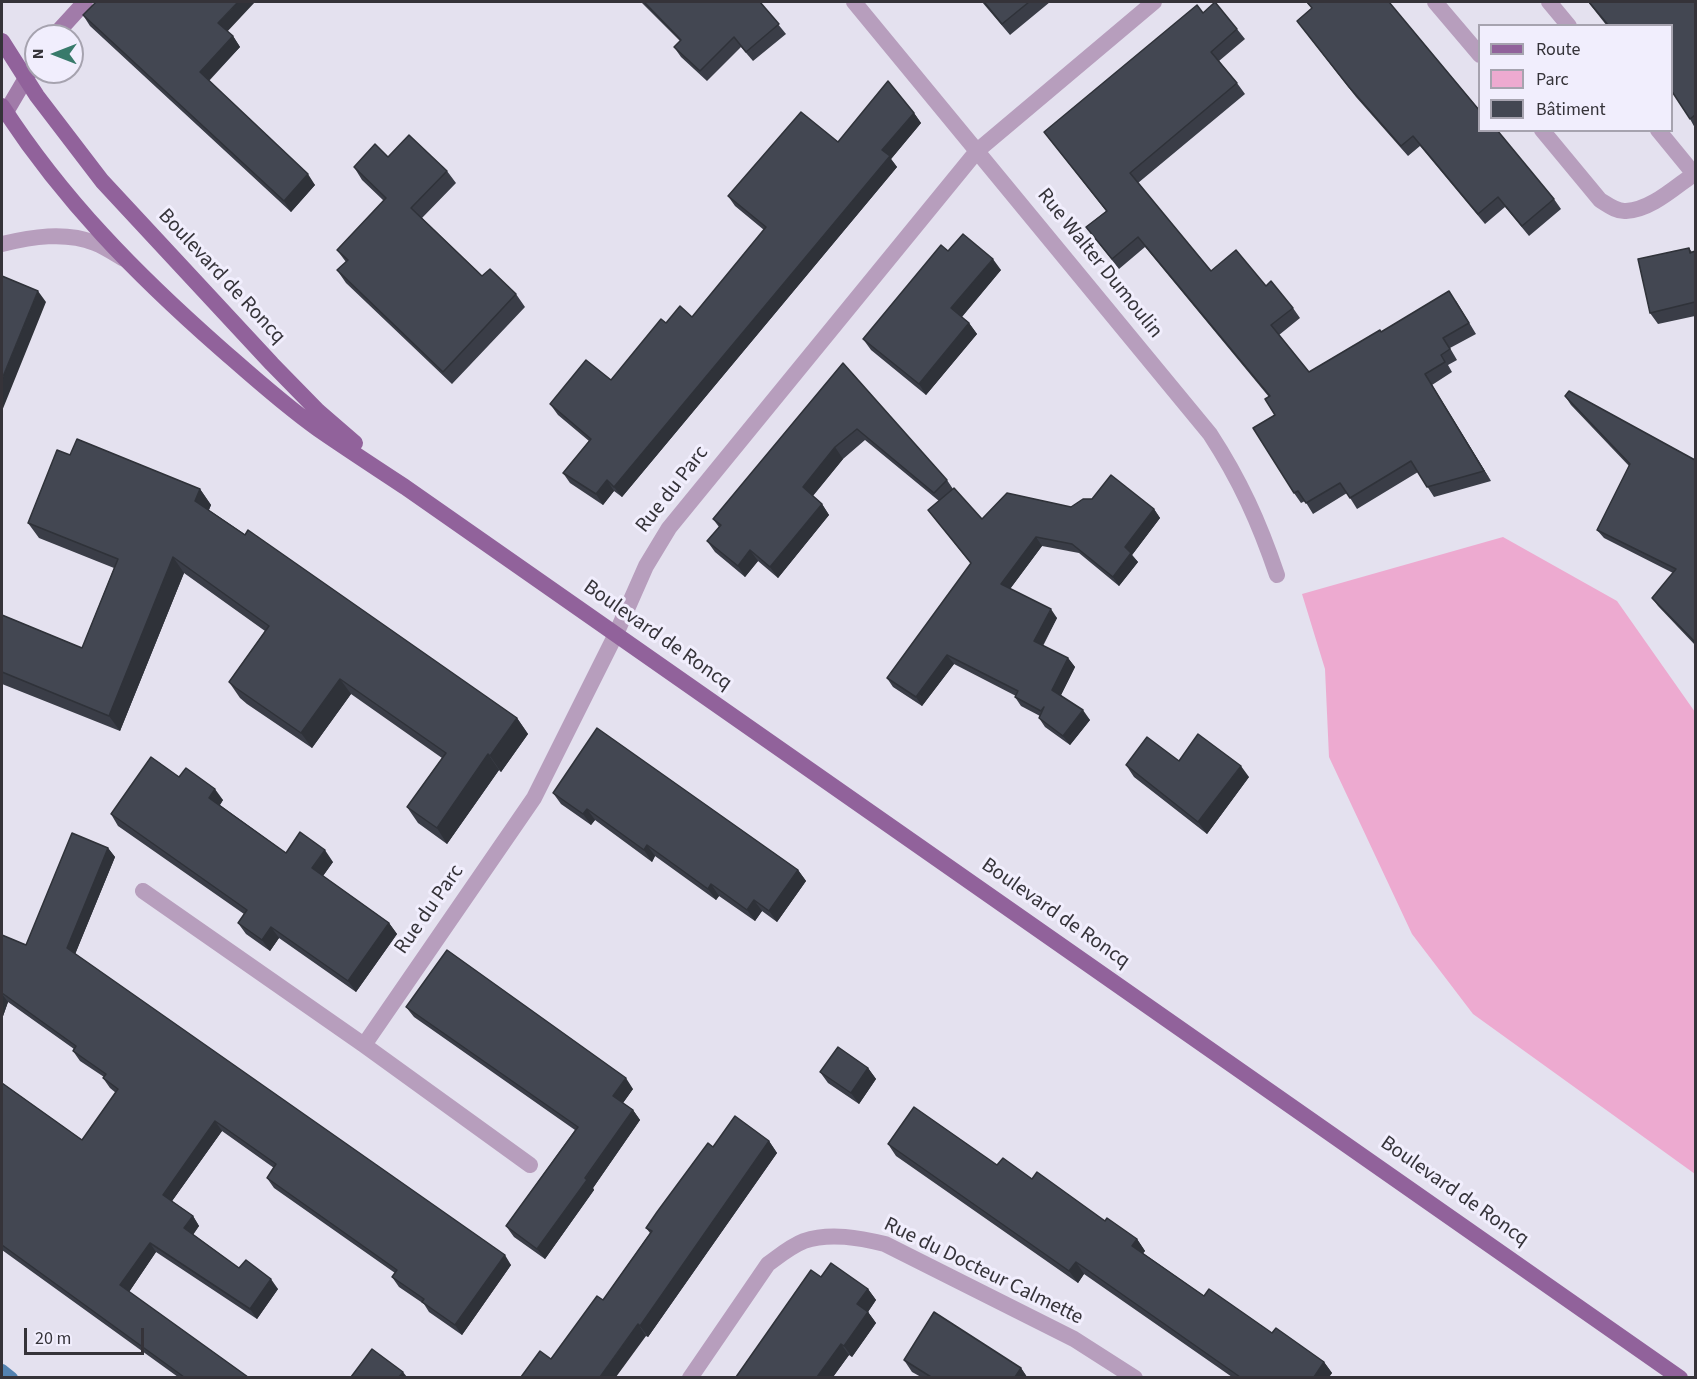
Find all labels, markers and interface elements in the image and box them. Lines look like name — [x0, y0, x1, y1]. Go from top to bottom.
north arrow — [24, 24, 84, 84]
legend — [1478, 24, 1673, 132]
text: Route — [1536, 37, 1580, 62]
text: N — [27, 49, 49, 59]
text: Parc — [1536, 67, 1569, 92]
text: Bâtiment — [1536, 97, 1606, 122]
street label: Rue Walter Dumoulin — [1031, 184, 1167, 344]
street label: Boulevard de Roncq — [152, 204, 290, 350]
street label: Rue du Parc — [631, 441, 715, 539]
street label: Boulevard de Roncq — [578, 575, 736, 697]
street label: Boulevard de Roncq — [976, 853, 1134, 975]
street label: Rue du Parc — [390, 860, 470, 960]
street label: Boulevard de Roncq — [1375, 1131, 1533, 1253]
street label: Rue du Docteur Calmette — [879, 1213, 1087, 1331]
scale bar — [27, 1316, 147, 1354]
text: 20 m — [35, 1326, 71, 1351]

